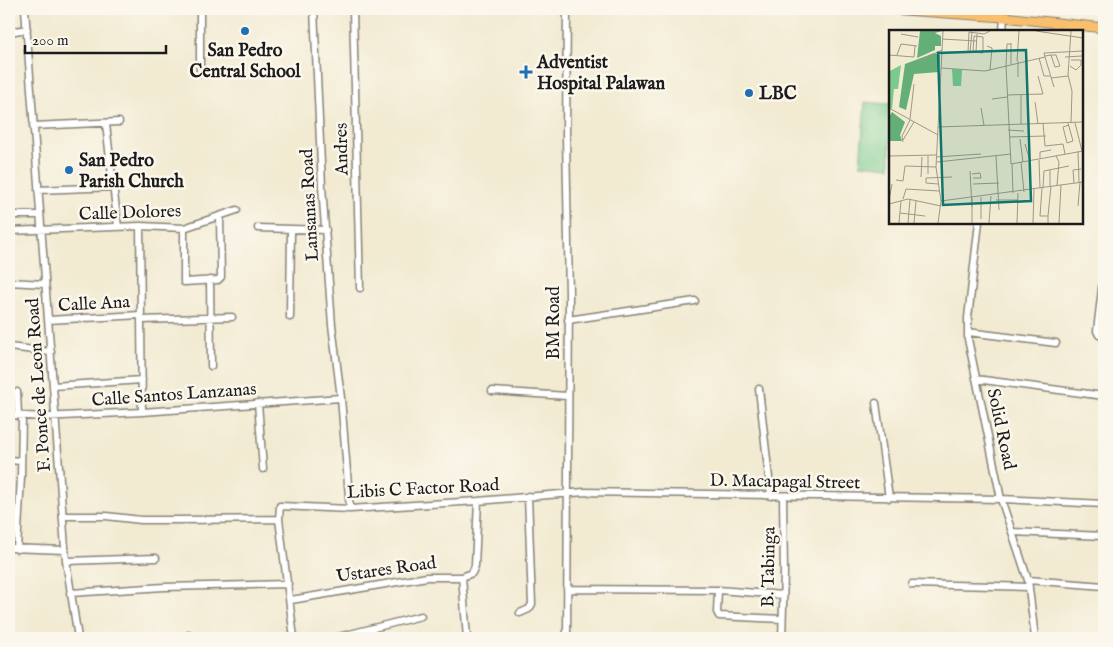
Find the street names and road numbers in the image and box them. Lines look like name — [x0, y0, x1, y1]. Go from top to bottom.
street label: Andres — [331, 122, 354, 176]
street label: Lansanas Road — [296, 148, 325, 262]
street label: Calle Dolores — [78, 200, 182, 227]
street label: BM Road — [543, 286, 566, 360]
street label: Calle Ana — [57, 291, 131, 318]
street label: F. Ponce de Leon Road — [22, 297, 57, 473]
street label: Calle Santos Lanzanas — [91, 378, 257, 413]
street label: Solid Road — [981, 386, 1020, 473]
street label: D. Macapagal Street — [709, 470, 861, 495]
street label: Libis C Factor Road — [346, 474, 500, 505]
street label: B. Tabinga — [757, 526, 782, 608]
street label: Ustares Road — [335, 552, 438, 589]

